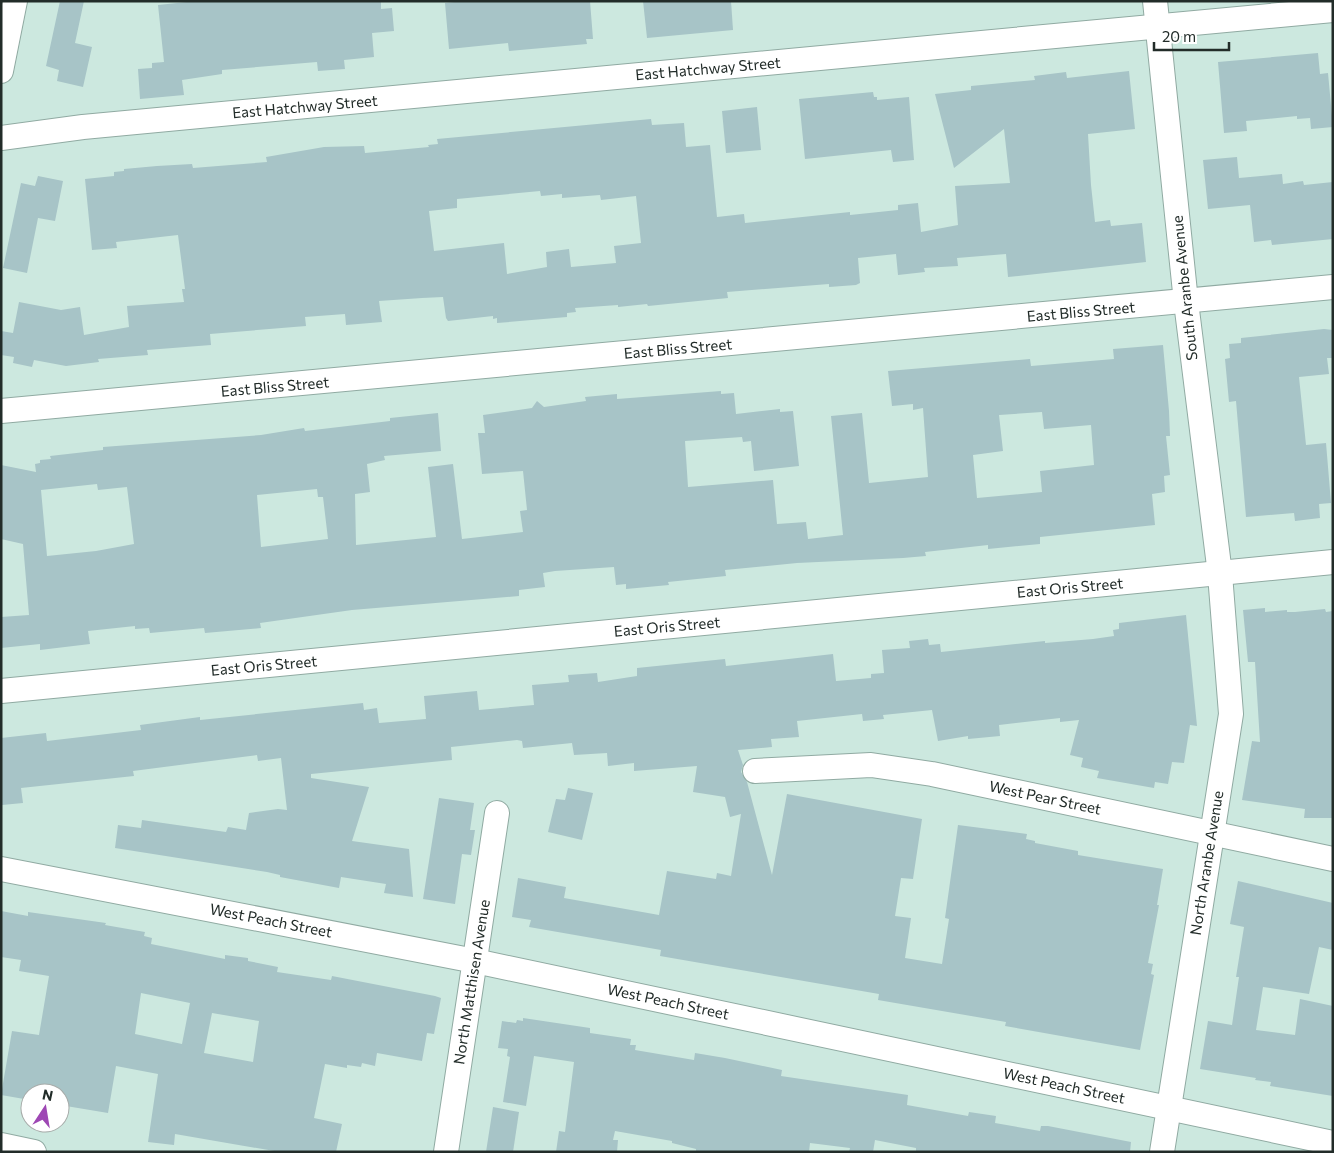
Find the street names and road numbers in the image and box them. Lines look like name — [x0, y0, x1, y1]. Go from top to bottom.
street label: East Hatchway Street — [634, 53, 781, 83]
street label: East Hatchway Street — [231, 91, 378, 121]
street label: South Aranbe Avenue — [1167, 214, 1201, 362]
street label: East Bliss Street — [1026, 297, 1136, 325]
street label: East Bliss Street — [623, 334, 733, 362]
street label: East Bliss Street — [220, 372, 330, 400]
street label: East Oris Street — [1016, 573, 1124, 601]
street label: East Oris Street — [613, 612, 721, 640]
street label: East Oris Street — [210, 651, 318, 679]
street label: West Pear Street — [988, 776, 1103, 818]
street label: North Aranbe Avenue — [1186, 789, 1226, 936]
street label: North Matthisen Avenue — [449, 898, 493, 1066]
street label: West Peach Street — [209, 899, 334, 941]
street label: West Peach Street — [606, 979, 731, 1023]
street label: West Peach Street — [1002, 1063, 1127, 1107]

